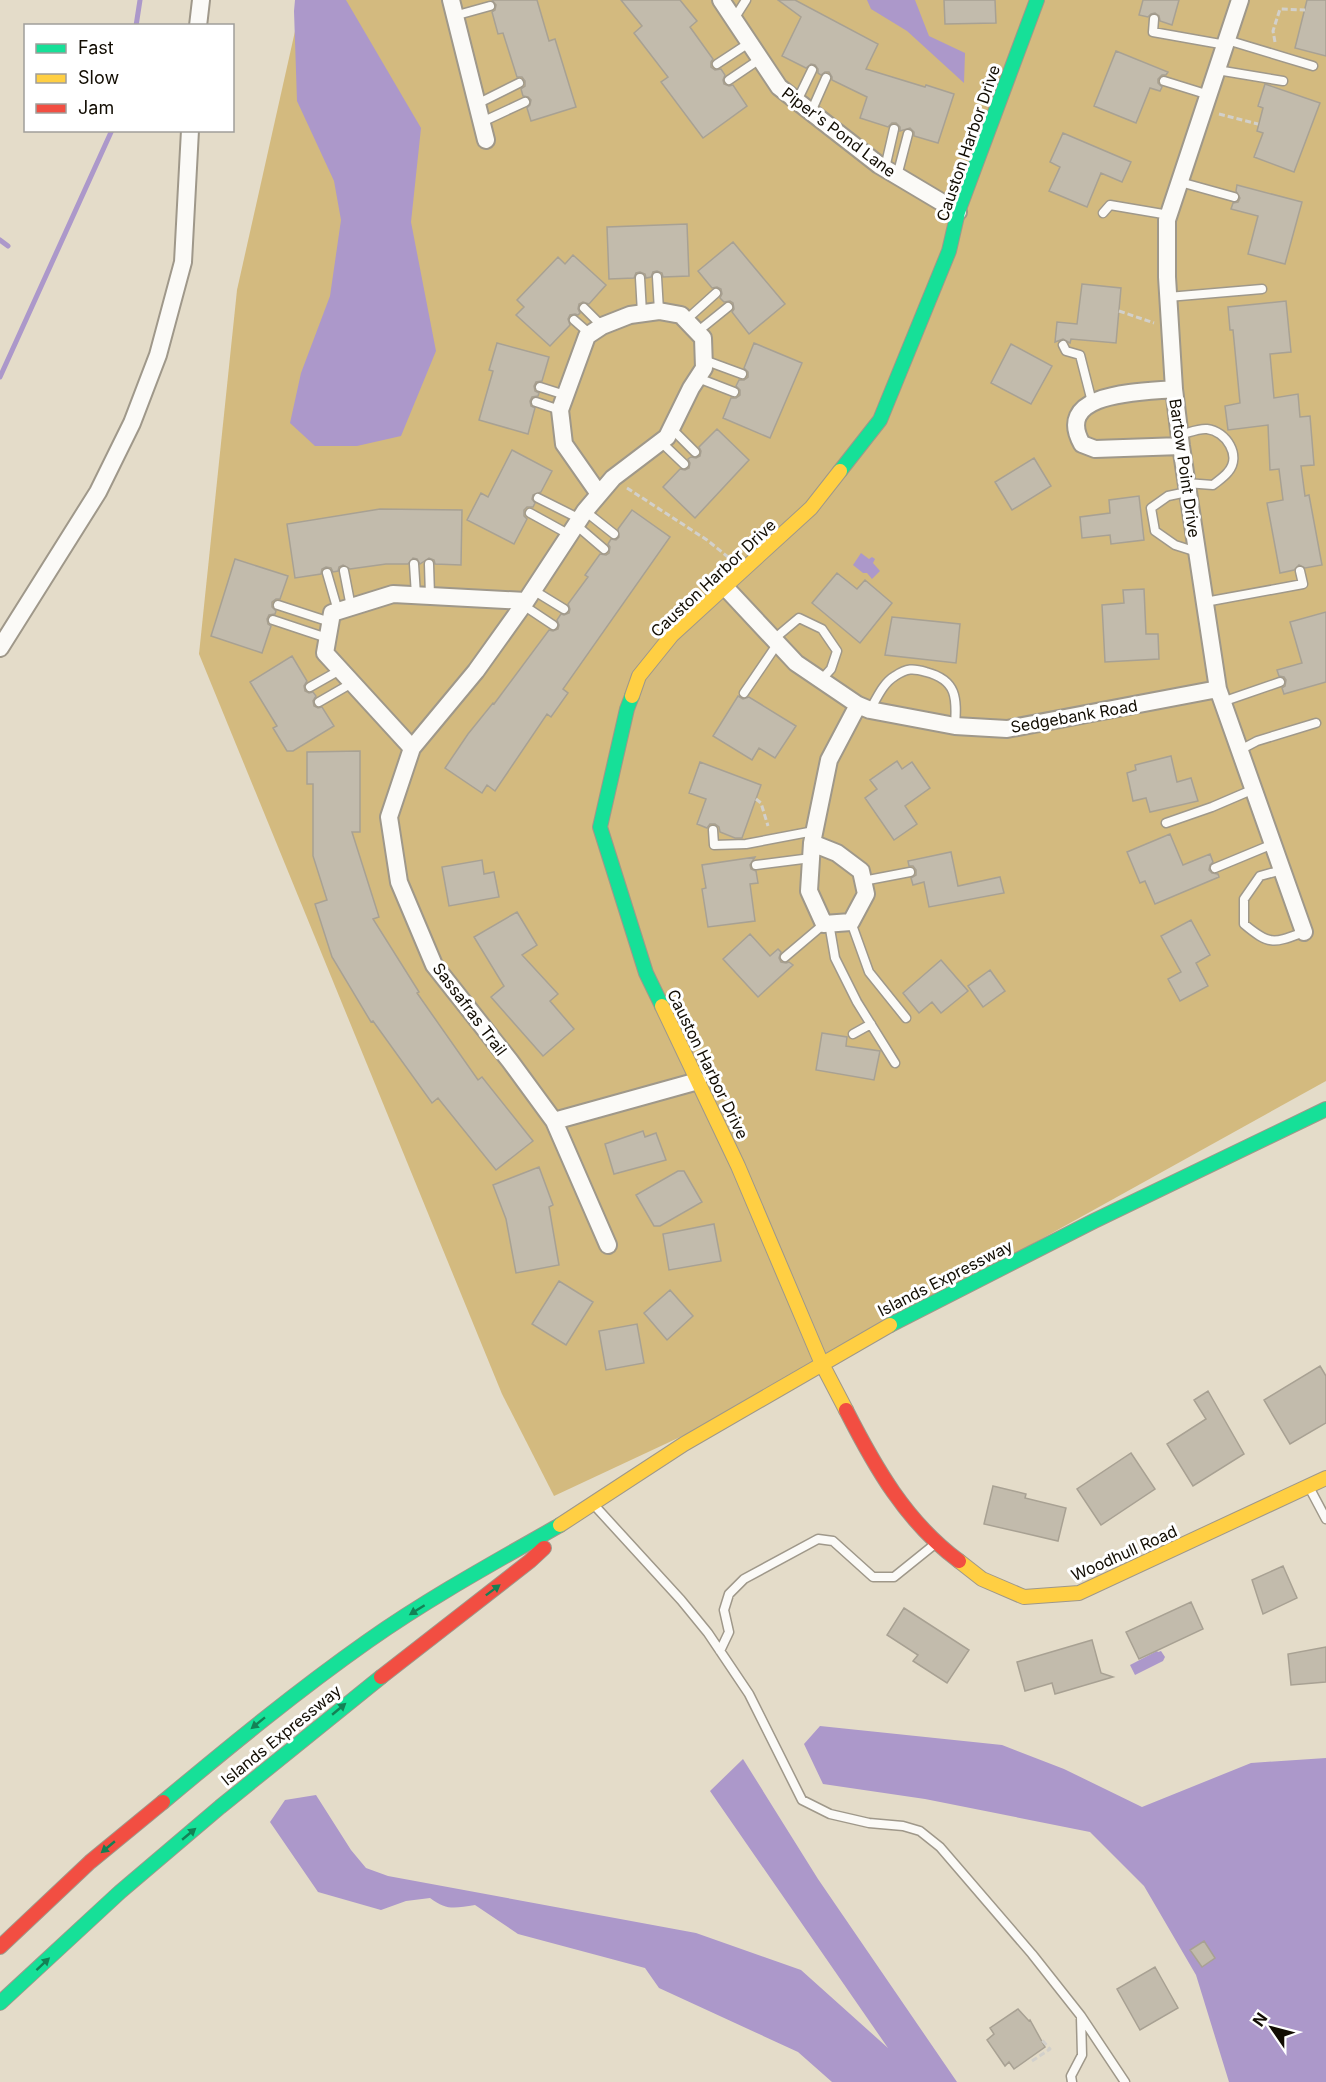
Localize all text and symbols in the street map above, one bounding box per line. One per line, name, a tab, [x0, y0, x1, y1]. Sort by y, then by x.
legend	[24, 24, 234, 132]
text: Fast	[78, 37, 114, 58]
street label: Causton Harbor Drive	[932, 62, 1004, 224]
text: Slow	[78, 67, 119, 88]
street label: Piper's Pond Lane	[778, 83, 900, 181]
text: Jam	[78, 97, 114, 118]
street label: Bartow Point Drive	[1165, 397, 1205, 539]
street label: Causton Harbor Drive	[646, 515, 780, 641]
street label: Sedgebank Road	[1009, 695, 1139, 737]
street label: Sassafras Trail	[429, 959, 511, 1059]
street label: Causton Harbor Drive	[663, 986, 753, 1142]
street label: Islands Expressway	[874, 1235, 1016, 1321]
street label: Woodhull Road	[1068, 1521, 1180, 1585]
one-way arrow	[484, 1584, 500, 1596]
one-way arrow	[409, 1604, 425, 1615]
street label: Islands Expressway	[217, 1680, 345, 1790]
one-way arrow	[331, 1703, 347, 1716]
one-way arrow	[250, 1716, 266, 1729]
one-way arrow	[181, 1828, 196, 1841]
one-way arrow	[101, 1840, 116, 1853]
one-way arrow	[36, 1957, 50, 1971]
north arrow	[1242, 1998, 1302, 2058]
text: N	[1248, 2009, 1271, 2030]

